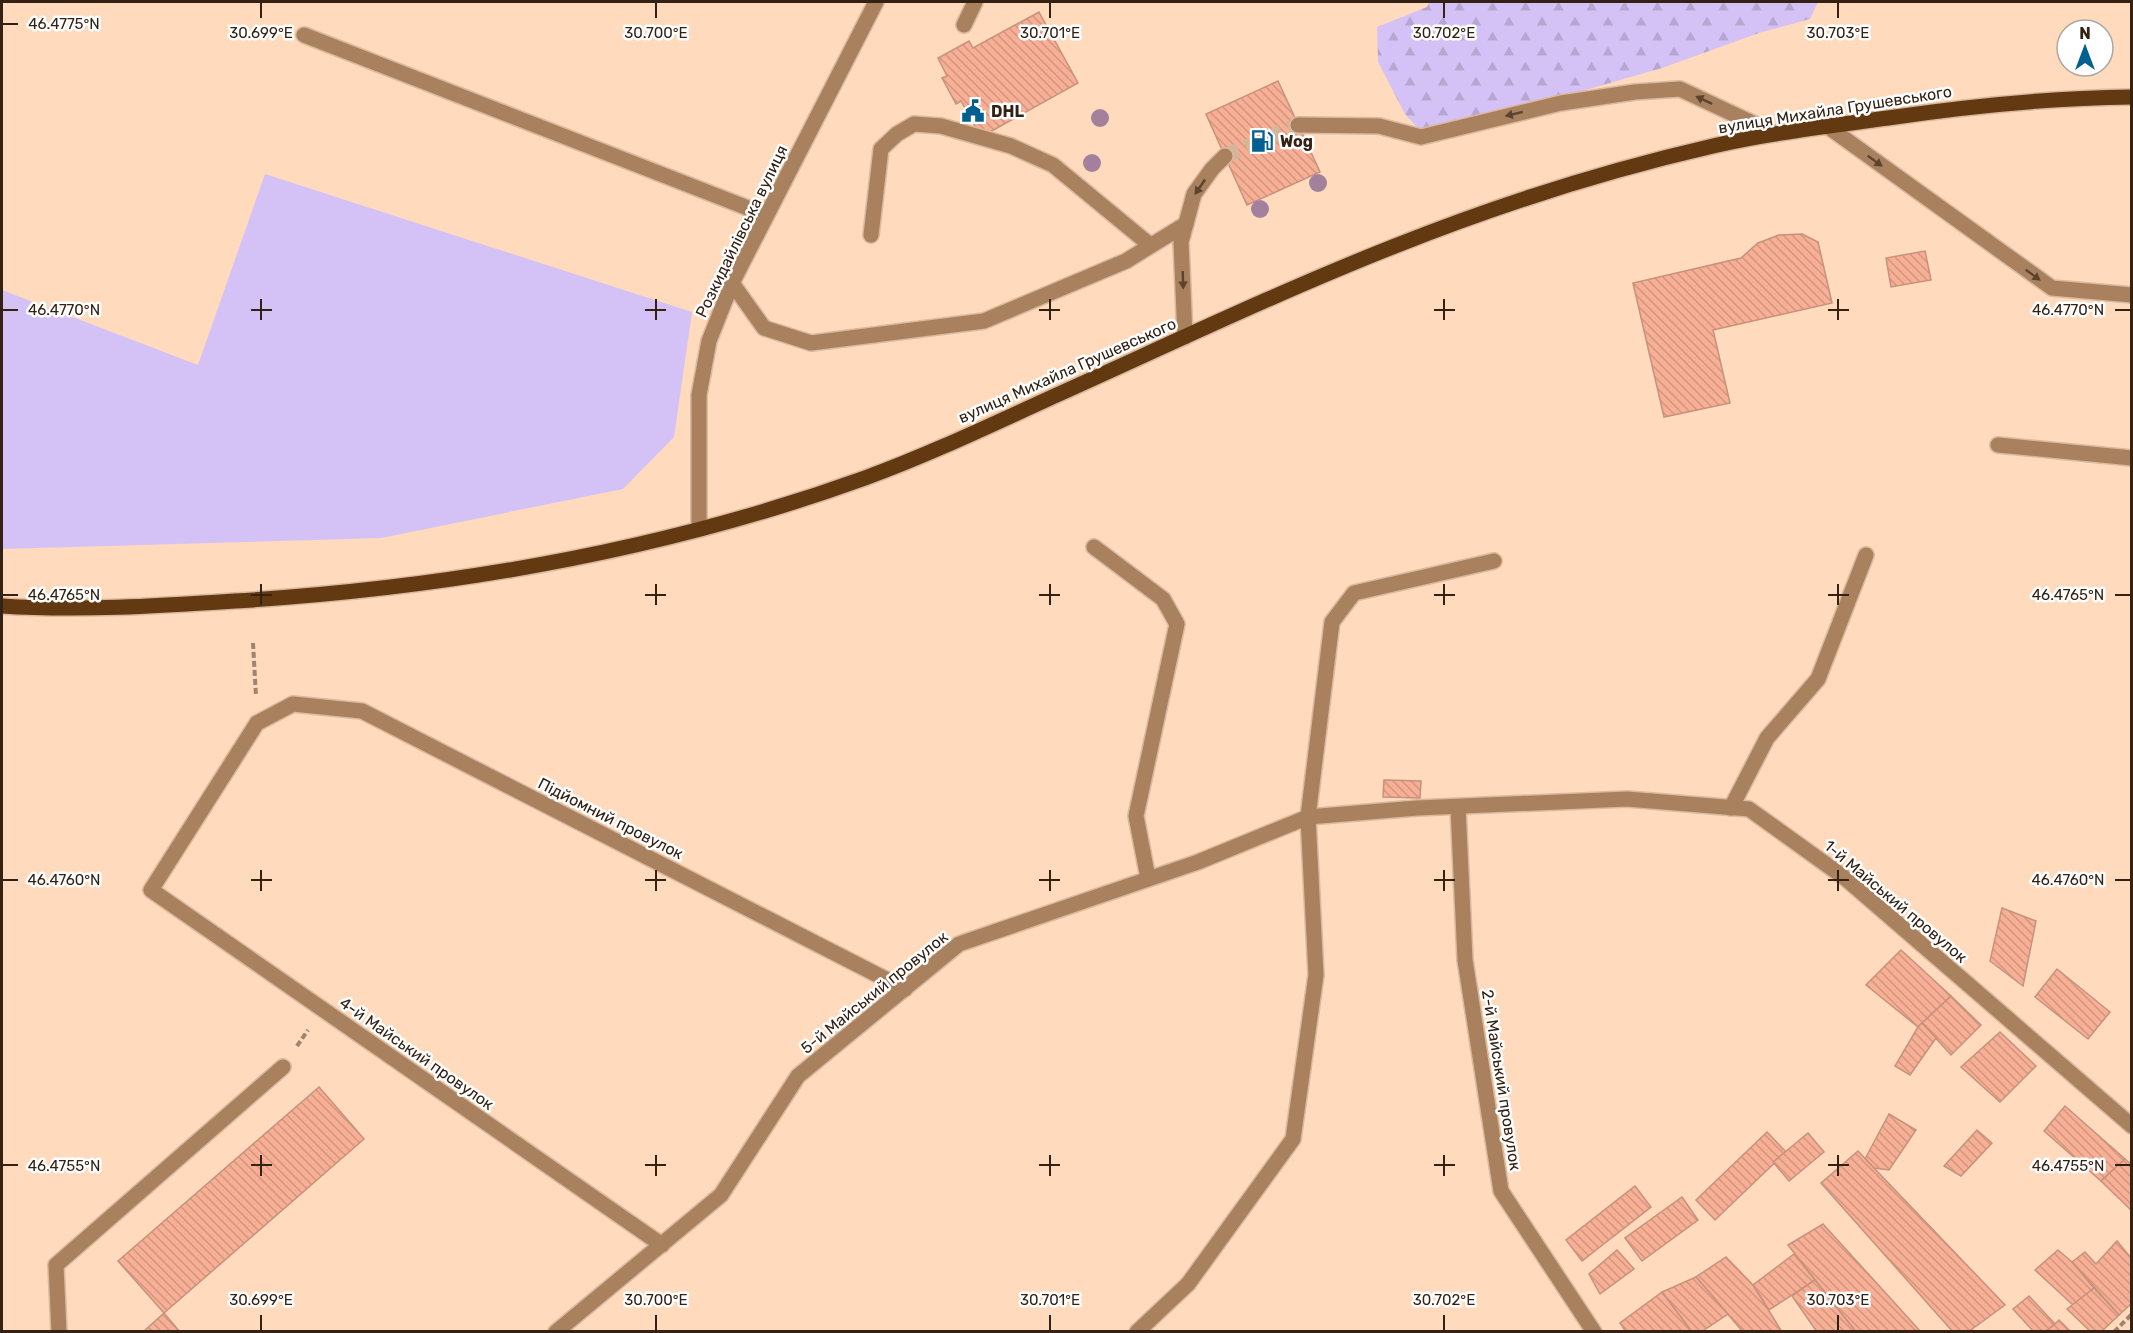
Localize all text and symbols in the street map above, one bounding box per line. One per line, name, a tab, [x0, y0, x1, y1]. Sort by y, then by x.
text: 46.4775°N	[28, 15, 100, 33]
north arrow	[2055, 18, 2115, 78]
text: 30.699°E	[229, 24, 293, 42]
text: 30.700°E	[624, 24, 688, 42]
text: 30.701°E	[1020, 24, 1080, 42]
text: 30.702°E	[1413, 24, 1475, 42]
text: 30.703°E	[1807, 24, 1869, 42]
text: N	[2079, 24, 2091, 43]
street label: вулиця Михайла Грушевського	[1717, 82, 1953, 137]
one-way arrow	[1696, 96, 1713, 105]
public building icon: DHL	[960, 98, 986, 124]
place label: DHL	[991, 102, 1024, 121]
one-way arrow	[1505, 110, 1523, 120]
fuel station icon: Wog	[1249, 128, 1275, 154]
place label: Wog	[1280, 132, 1313, 151]
street label: Розкидайлівська вулиця	[691, 142, 791, 320]
one-way arrow	[1867, 154, 1882, 166]
one-way arrow	[1194, 178, 1205, 195]
one-way arrow	[2024, 269, 2040, 281]
one-way arrow	[1178, 271, 1187, 290]
text: 46.4770°N	[28, 301, 100, 319]
text: 46.4770°N	[2032, 301, 2104, 319]
street label: вулиця Михайла Грушевського	[955, 314, 1179, 427]
text: 46.4765°N	[28, 586, 100, 604]
text: 46.4765°N	[2032, 586, 2104, 604]
street label: Підйомний провулок	[535, 774, 687, 864]
street label: 1-й Майський провулок	[1820, 836, 1971, 967]
text: 46.4760°N	[27, 871, 101, 889]
text: 46.4760°N	[2031, 871, 2105, 889]
street label: 5-й Майський провулок	[797, 927, 952, 1058]
street label: 2-й Майський провулок	[1478, 988, 1525, 1172]
street label: 4-й Майський провулок	[336, 993, 498, 1114]
text: 46.4755°N	[28, 1157, 100, 1175]
text: 46.4755°N	[2032, 1157, 2104, 1175]
text: 30.699°E	[229, 1291, 293, 1309]
text: 30.700°E	[624, 1291, 688, 1309]
text: 30.701°E	[1020, 1291, 1080, 1309]
text: 30.702°E	[1413, 1291, 1475, 1309]
text: 30.703°E	[1807, 1291, 1869, 1309]

